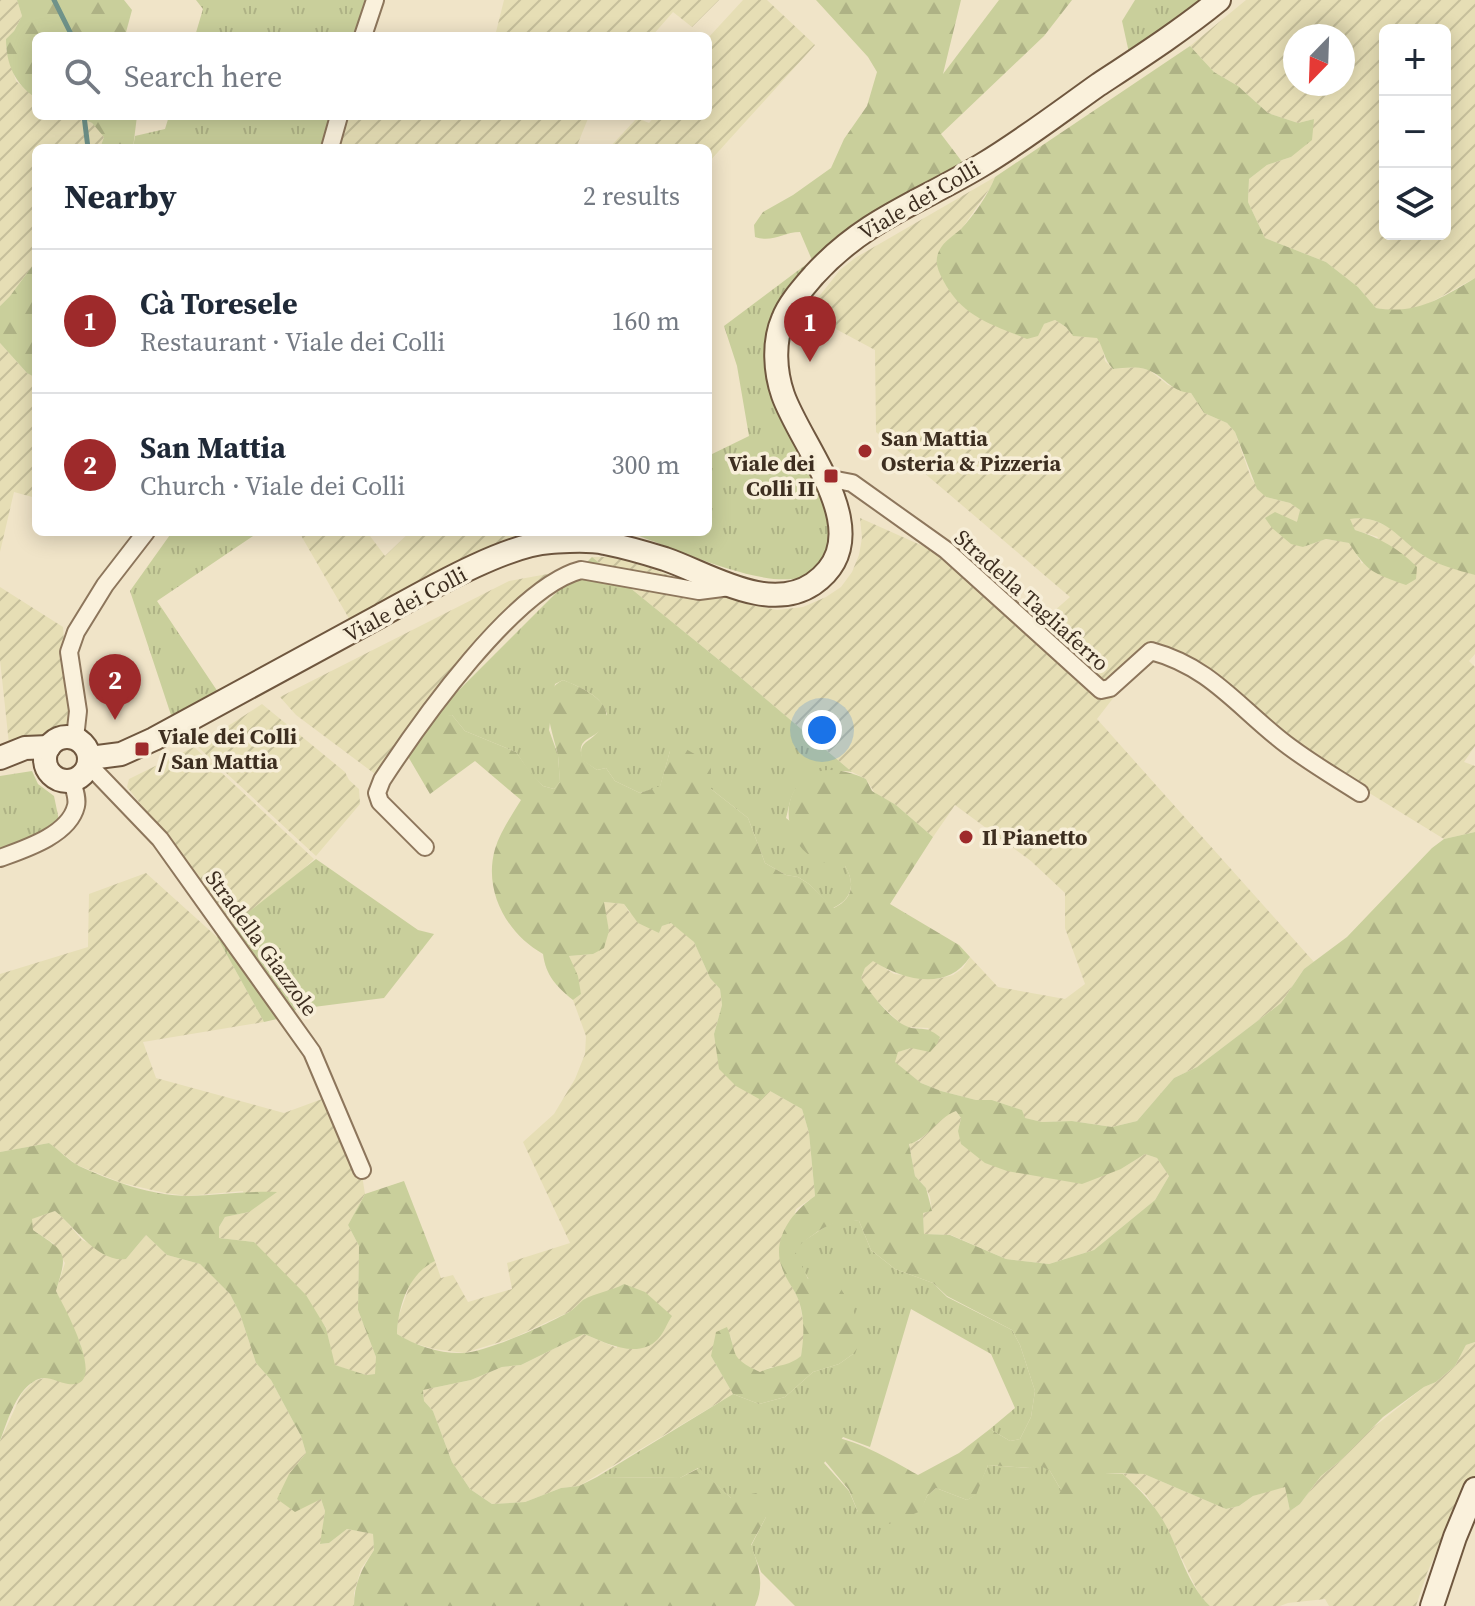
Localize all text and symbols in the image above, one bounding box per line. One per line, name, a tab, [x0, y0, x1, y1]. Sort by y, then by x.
north arrow	[1283, 24, 1355, 96]
map controls	[1379, 24, 1451, 240]
button: +	[1379, 24, 1451, 96]
search box	[32, 32, 712, 120]
icon: search	[60, 54, 104, 98]
text: Search here	[124, 56, 282, 97]
button: −	[1379, 96, 1451, 168]
street label: Viale dei Colli	[853, 153, 985, 247]
button: layers	[1379, 168, 1451, 240]
text: Nearby	[64, 173, 177, 219]
text: 2 results	[583, 178, 680, 214]
text: Cà Toresele	[140, 283, 298, 324]
pin: 1	[784, 296, 836, 362]
text: 1	[83, 303, 97, 339]
text: 160 m	[612, 303, 680, 339]
text: Restaurant · Viale dei Colli	[140, 324, 445, 360]
place label: San Mattia Osteria & Pizzeria	[881, 423, 1061, 478]
text: San Mattia	[140, 427, 286, 468]
marker: San Mattia Osteria & Pizzeria	[856, 442, 874, 460]
text: 2	[83, 447, 97, 483]
text: 300 m	[612, 447, 680, 483]
place label: Viale dei Colli II	[728, 448, 815, 503]
marker: Viale dei Colli II	[822, 467, 840, 485]
text: Church · Viale dei Colli	[140, 468, 405, 504]
street label: Stradella Tagliaferro	[948, 522, 1116, 678]
street label: Viale dei Colli	[338, 559, 472, 649]
pin: 2	[89, 654, 141, 720]
your location	[802, 710, 842, 750]
place label: Viale dei Colli / San Mattia	[158, 721, 297, 776]
marker: Viale dei Colli / San Mattia	[133, 740, 151, 758]
place label: Il Pianetto	[982, 822, 1088, 852]
marker: Il Pianetto	[957, 828, 975, 846]
street label: Stradella Giazzole	[199, 864, 325, 1022]

